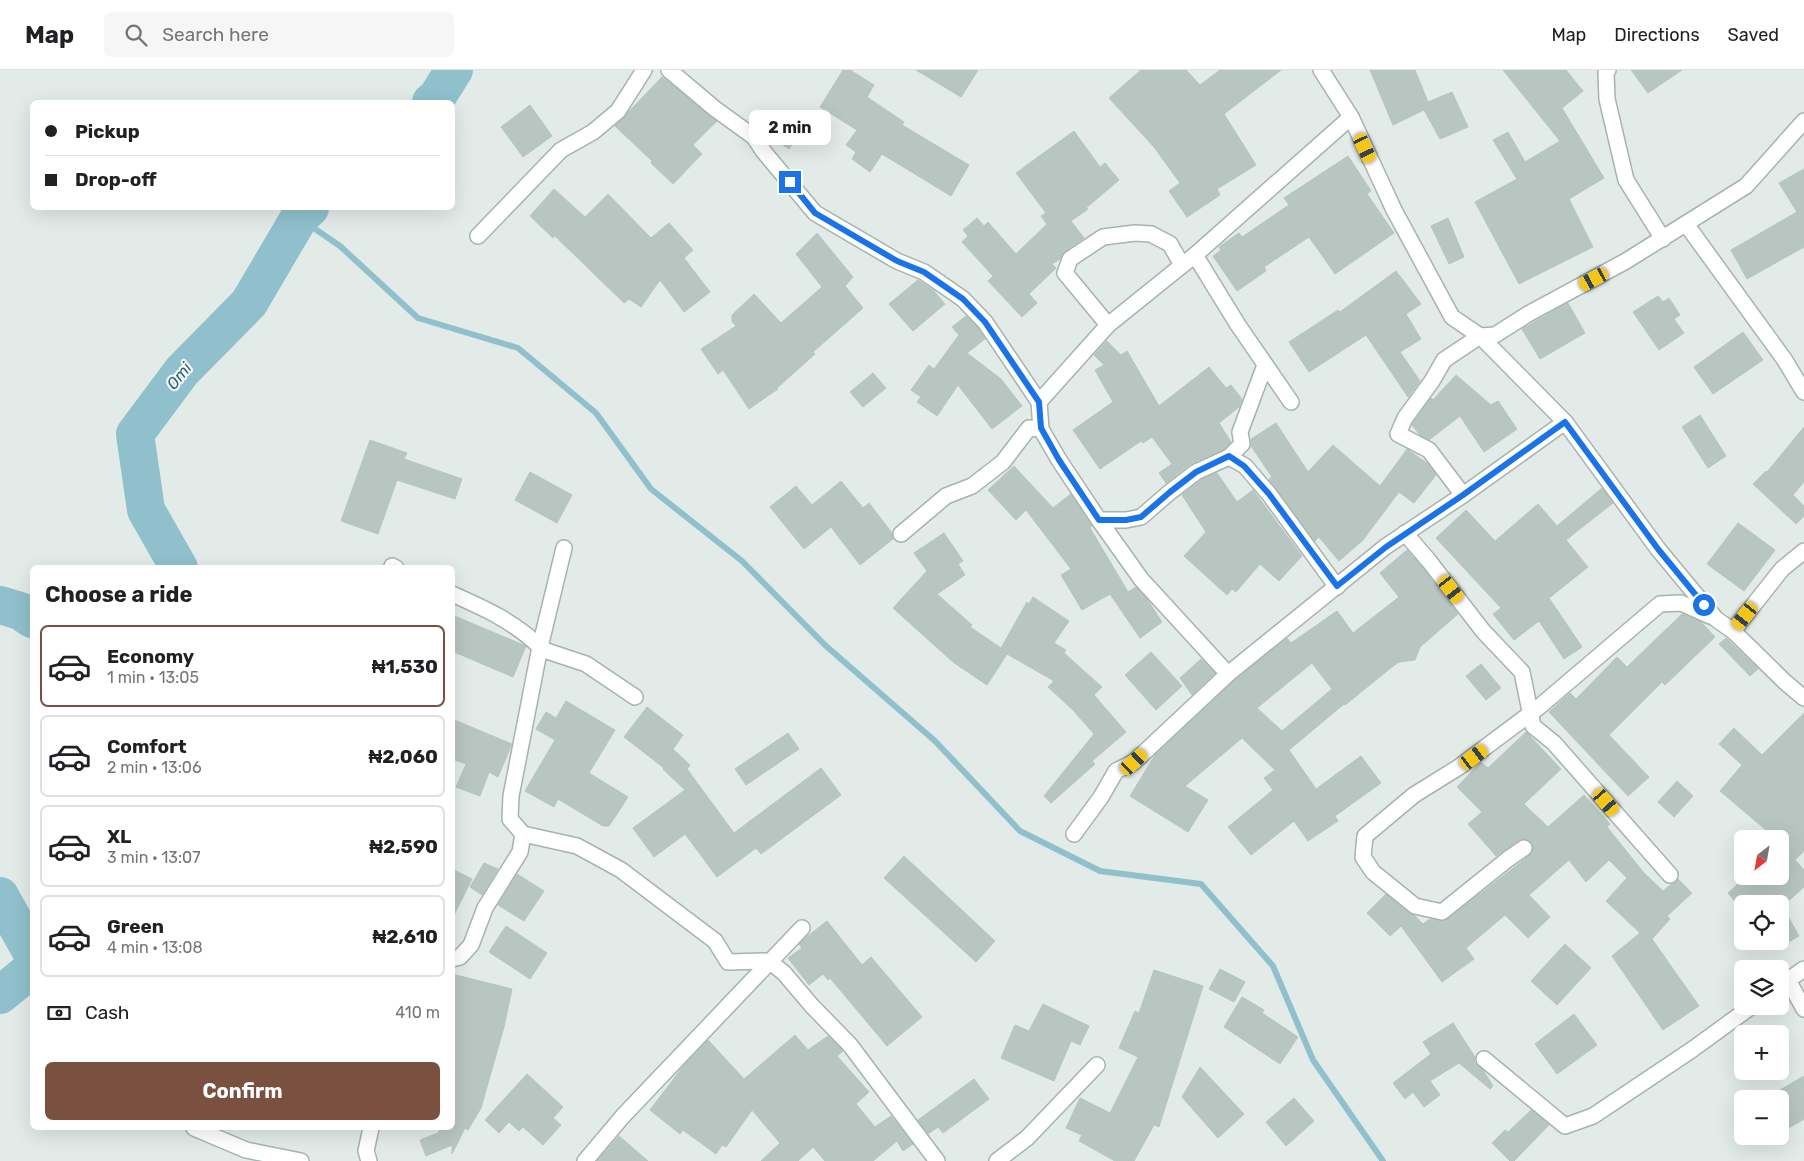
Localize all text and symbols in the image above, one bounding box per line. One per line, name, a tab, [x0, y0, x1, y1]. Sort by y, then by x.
search box	[104, 12, 454, 57]
text: Map	[25, 21, 74, 49]
icon: search	[122, 21, 150, 49]
text: Search here	[162, 23, 269, 46]
text: Map	[1551, 24, 1586, 46]
text: Directions	[1614, 24, 1700, 46]
text: Saved	[1728, 24, 1779, 46]
callout: 2 min	[749, 109, 831, 144]
text: 2 min	[768, 118, 812, 137]
text: Pickup	[75, 120, 140, 143]
car	[1351, 131, 1378, 165]
text: Drop-off	[75, 168, 157, 191]
route end	[779, 171, 801, 193]
car	[1577, 265, 1610, 293]
water label: Omi	[163, 358, 196, 393]
car	[1435, 573, 1466, 605]
text: Choose a ride	[45, 581, 192, 608]
route start	[1693, 594, 1715, 616]
car	[1729, 600, 1760, 632]
icon: car	[47, 644, 92, 689]
text: Economy	[107, 645, 194, 668]
text: ₦1,530	[372, 655, 438, 678]
text: 1 min · 13:05	[107, 668, 199, 687]
icon: car	[47, 734, 92, 779]
text: Comfort	[107, 735, 187, 758]
car	[1457, 742, 1490, 772]
text: ₦2,060	[369, 745, 438, 768]
car	[1117, 746, 1150, 778]
text: 2 min · 13:06	[107, 758, 202, 777]
car	[1590, 786, 1621, 818]
icon: car	[47, 824, 92, 869]
text: XL	[107, 825, 131, 848]
north arrow	[1734, 830, 1789, 885]
map controls	[1734, 830, 1789, 1145]
text: ₦2,590	[369, 835, 438, 858]
text: 3 min · 13:07	[107, 848, 200, 867]
button: locate	[1734, 895, 1789, 950]
icon: car	[47, 914, 92, 959]
text: Green	[107, 915, 164, 938]
text: ₦2,610	[372, 925, 438, 948]
text: 4 min · 13:08	[107, 938, 203, 957]
button: layers	[1734, 960, 1789, 1015]
icon: cash	[45, 999, 73, 1027]
text: Cash	[85, 1001, 129, 1024]
text: 410 m	[395, 1003, 440, 1022]
button: +	[1734, 1025, 1789, 1080]
button: Confirm	[45, 1062, 440, 1120]
button: −	[1734, 1090, 1789, 1145]

